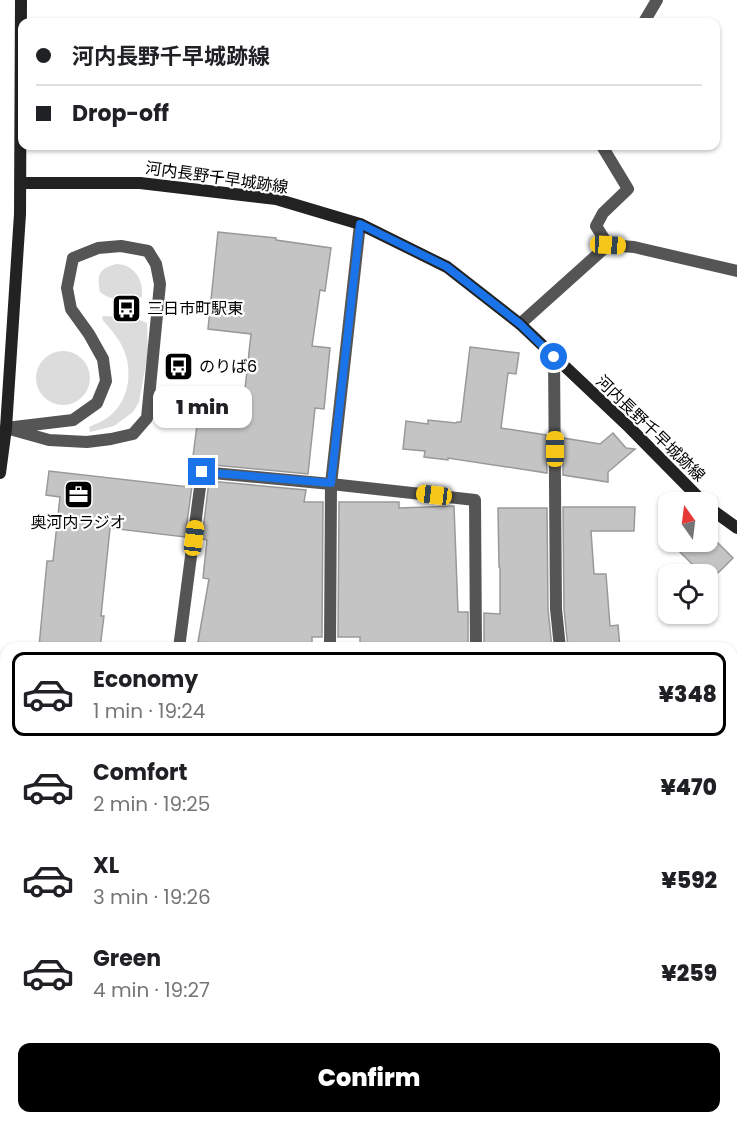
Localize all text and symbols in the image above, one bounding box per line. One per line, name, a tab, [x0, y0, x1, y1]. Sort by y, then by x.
text: 河内長野千早城跡線	[72, 41, 270, 72]
text: Drop-off	[72, 98, 169, 129]
street label: 河内長野千早城跡線	[144, 156, 290, 199]
car	[590, 235, 626, 255]
bus stop icon: 三日市町駅東	[110, 292, 142, 324]
place label: 三日市町駅東	[147, 297, 243, 320]
route start	[540, 343, 567, 370]
bus stop icon: のりば6	[162, 350, 194, 382]
place label: のりば6	[199, 355, 257, 378]
street label: 河内長野千早城跡線	[591, 370, 710, 487]
callout: 1 min	[152, 385, 252, 427]
text: 1 min	[176, 393, 229, 421]
car	[546, 431, 564, 467]
route end	[188, 458, 215, 485]
office icon: 奥河内ラジオ	[62, 478, 94, 510]
car	[415, 484, 453, 506]
north arrow	[658, 492, 718, 552]
map controls	[658, 492, 718, 624]
place label: 奥河内ラジオ	[30, 511, 126, 534]
car	[183, 519, 205, 557]
button: locate	[658, 564, 718, 624]
text: Economy	[93, 664, 198, 695]
icon: car	[21, 667, 75, 721]
text: ¥348	[659, 679, 717, 710]
text: 1 min · 19:24	[93, 697, 205, 725]
text: Comfort	[93, 757, 187, 788]
icon: car	[21, 760, 75, 814]
text: ¥470	[660, 772, 717, 803]
text: 2 min · 19:25	[93, 790, 210, 818]
text: XL	[93, 850, 119, 881]
icon: car	[21, 853, 75, 907]
text: ¥592	[661, 865, 717, 896]
text: 3 min · 19:26	[93, 883, 211, 911]
text: Green	[93, 943, 161, 974]
icon: car	[21, 946, 75, 1000]
text: ¥259	[661, 958, 717, 989]
text: 4 min · 19:27	[93, 976, 210, 1004]
button: Confirm	[18, 1043, 720, 1112]

